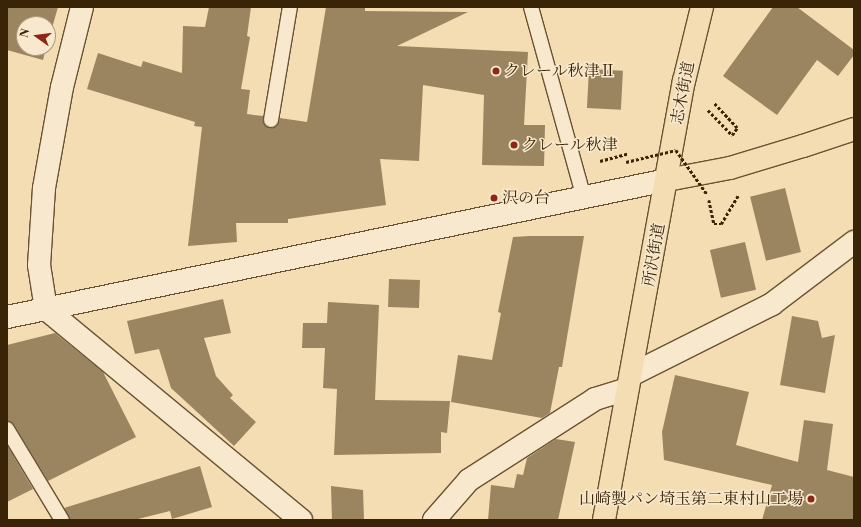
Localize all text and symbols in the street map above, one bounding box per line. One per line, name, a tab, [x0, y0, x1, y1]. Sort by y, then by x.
north arrow	[16, 16, 56, 56]
text: N	[17, 27, 33, 39]
street label: 志木街道	[667, 60, 699, 126]
place label: クレール秋津Ⅱ	[504, 61, 616, 81]
marker: クレール秋津Ⅱ	[491, 66, 501, 76]
place label: クレール秋津	[522, 135, 618, 155]
marker: クレール秋津	[509, 140, 519, 150]
place label: 沢の台	[502, 188, 550, 208]
marker: 沢の台	[489, 193, 499, 203]
street label: 所沢街道	[639, 222, 669, 288]
place label: 山崎製パン埼玉第二東村山工場	[579, 489, 803, 509]
marker: 山崎製パン埼玉第二東村山工場	[806, 494, 816, 504]

